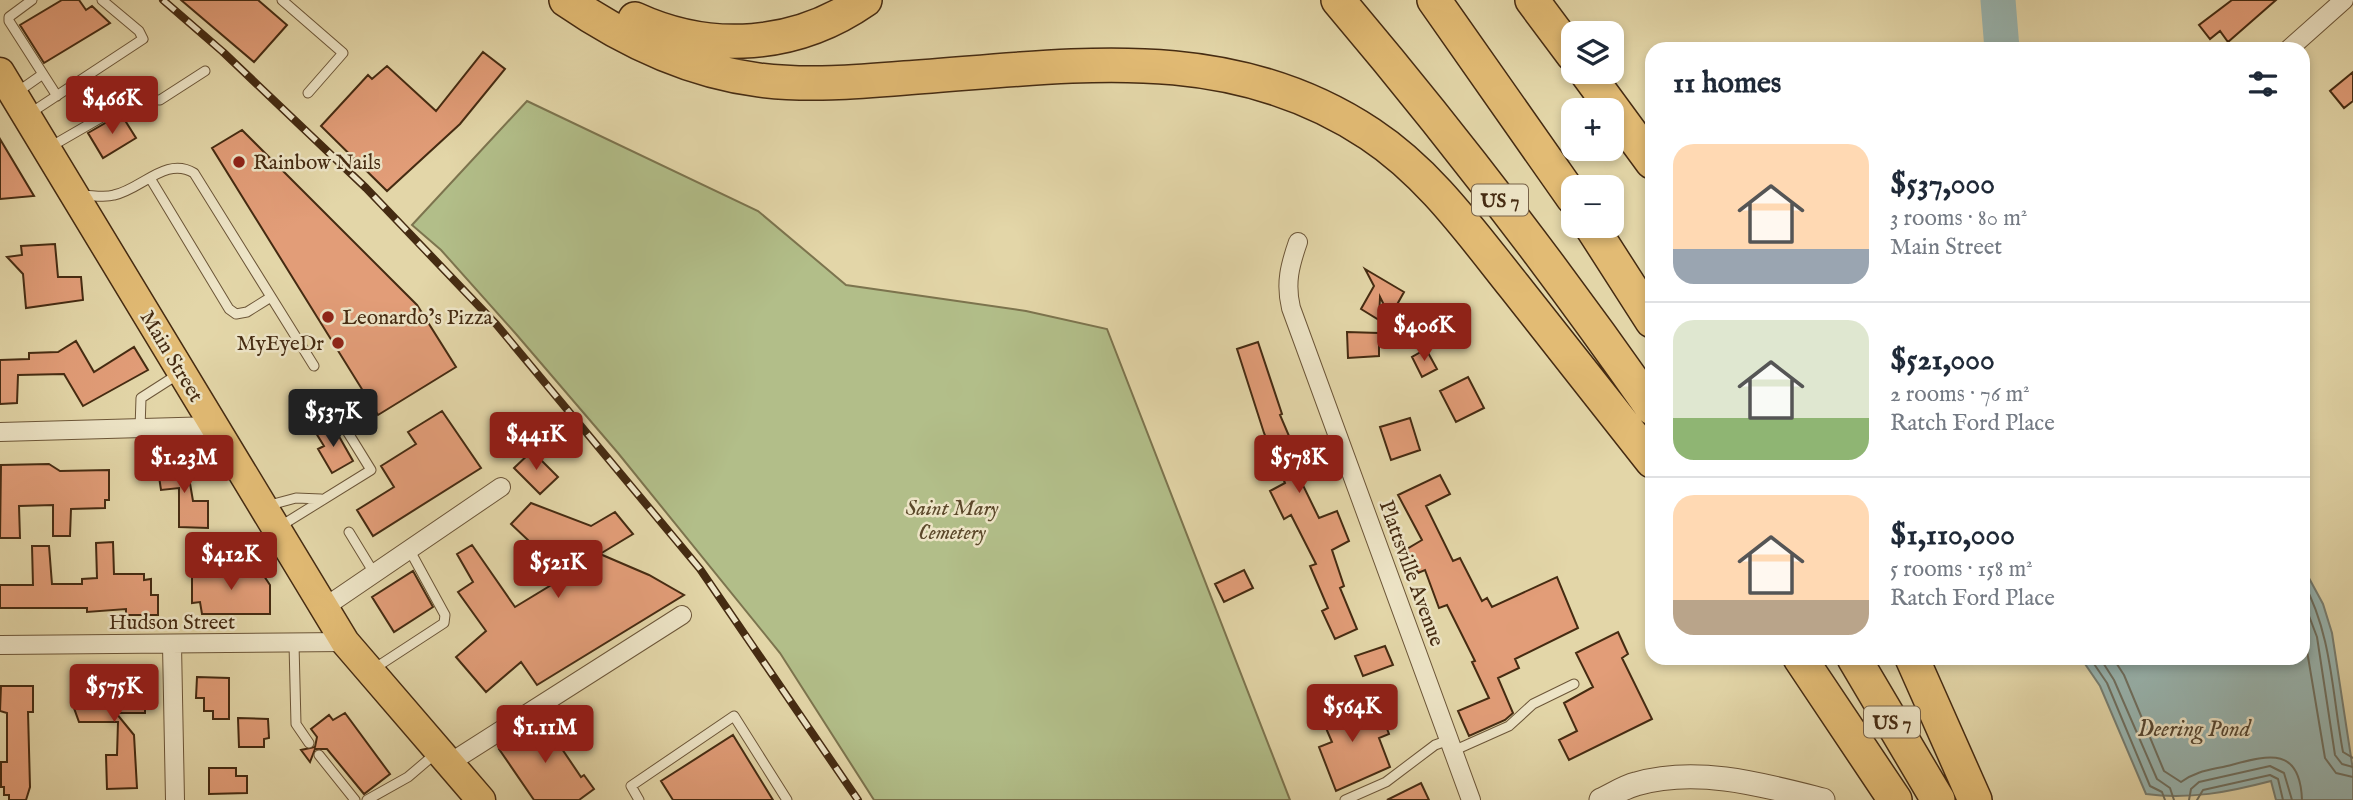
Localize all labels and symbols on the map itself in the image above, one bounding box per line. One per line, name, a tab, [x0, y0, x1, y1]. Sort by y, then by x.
pin: $466K	[63, 76, 161, 136]
place label: Rainbow Nails	[253, 150, 381, 177]
marker: Rainbow Nails	[231, 154, 247, 170]
road number: US 7	[1472, 184, 1528, 216]
pin: $406K	[1375, 304, 1473, 363]
place label: Leonardo’s Pizza	[342, 305, 494, 332]
street label: Main Street	[133, 306, 209, 408]
marker: Leonardo’s Pizza	[320, 309, 336, 325]
place label: MyEyeDr	[237, 331, 324, 358]
marker: MyEyeDr	[330, 335, 346, 351]
pin: $537K	[284, 390, 382, 449]
pin: $441K	[487, 412, 585, 472]
pin: $1.23M	[127, 435, 241, 495]
pin: $578K	[1250, 435, 1348, 495]
park label: Saint Mary Cemetery	[906, 496, 999, 547]
street label: Plattsville Avenue	[1372, 497, 1450, 651]
pin: $412K	[182, 532, 280, 592]
pin: $521K	[509, 540, 607, 600]
street label: Hudson Street	[109, 610, 235, 637]
pin: $575K	[65, 664, 163, 724]
pin: $564K	[1303, 684, 1401, 744]
pin: $1.11M	[488, 706, 602, 765]
road number: US 7	[1864, 706, 1920, 737]
water label: Deering Pond	[2137, 715, 2253, 745]

